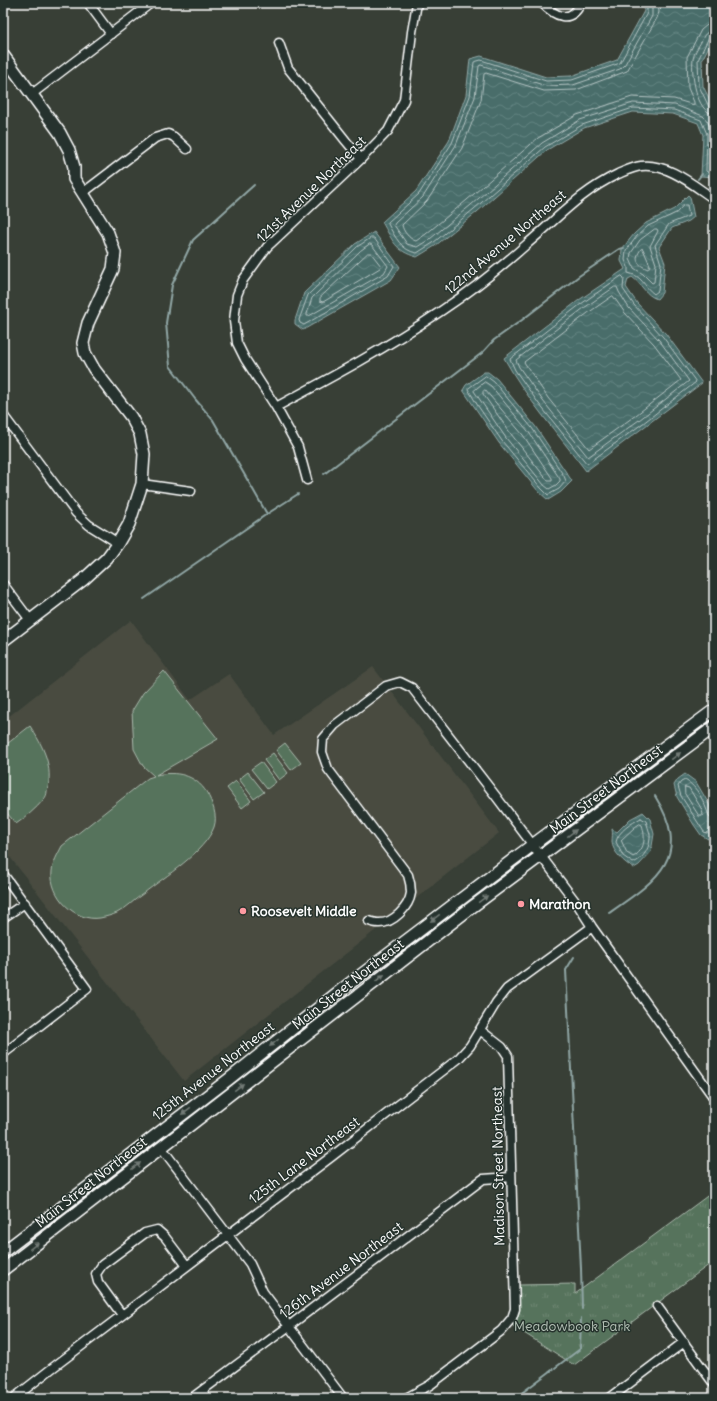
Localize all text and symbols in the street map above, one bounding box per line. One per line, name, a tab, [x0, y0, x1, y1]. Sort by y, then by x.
street label: 121st Avenue Northeast	[252, 132, 370, 246]
street label: 122nd Avenue Northeast	[440, 186, 570, 298]
street label: Main Street Northeast	[546, 740, 666, 837]
one-way arrow	[671, 752, 681, 760]
one-way arrow	[566, 829, 577, 838]
one-way arrow	[478, 895, 488, 903]
place label: Marathon	[529, 895, 591, 913]
marker: Marathon	[516, 899, 526, 909]
place label: Roosevelt Middle	[251, 902, 357, 920]
marker: Roosevelt Middle	[238, 906, 248, 916]
one-way arrow	[430, 914, 440, 922]
street label: Main Street Northeast	[288, 935, 408, 1033]
one-way arrow	[375, 974, 386, 983]
street label: 125th Avenue Northeast	[148, 1017, 278, 1124]
one-way arrow	[269, 1039, 280, 1047]
one-way arrow	[234, 1082, 245, 1091]
street label: Madison Street Northeast	[488, 1086, 508, 1246]
one-way arrow	[181, 1107, 192, 1116]
street label: 125th Lane Northeast	[245, 1112, 363, 1208]
street label: Main Street Northeast	[31, 1133, 151, 1231]
one-way arrow	[131, 1162, 142, 1170]
street label: 126th Avenue Northeast	[276, 1217, 407, 1322]
one-way arrow	[28, 1241, 39, 1250]
park label: Meadowbook Park	[514, 1317, 630, 1335]

